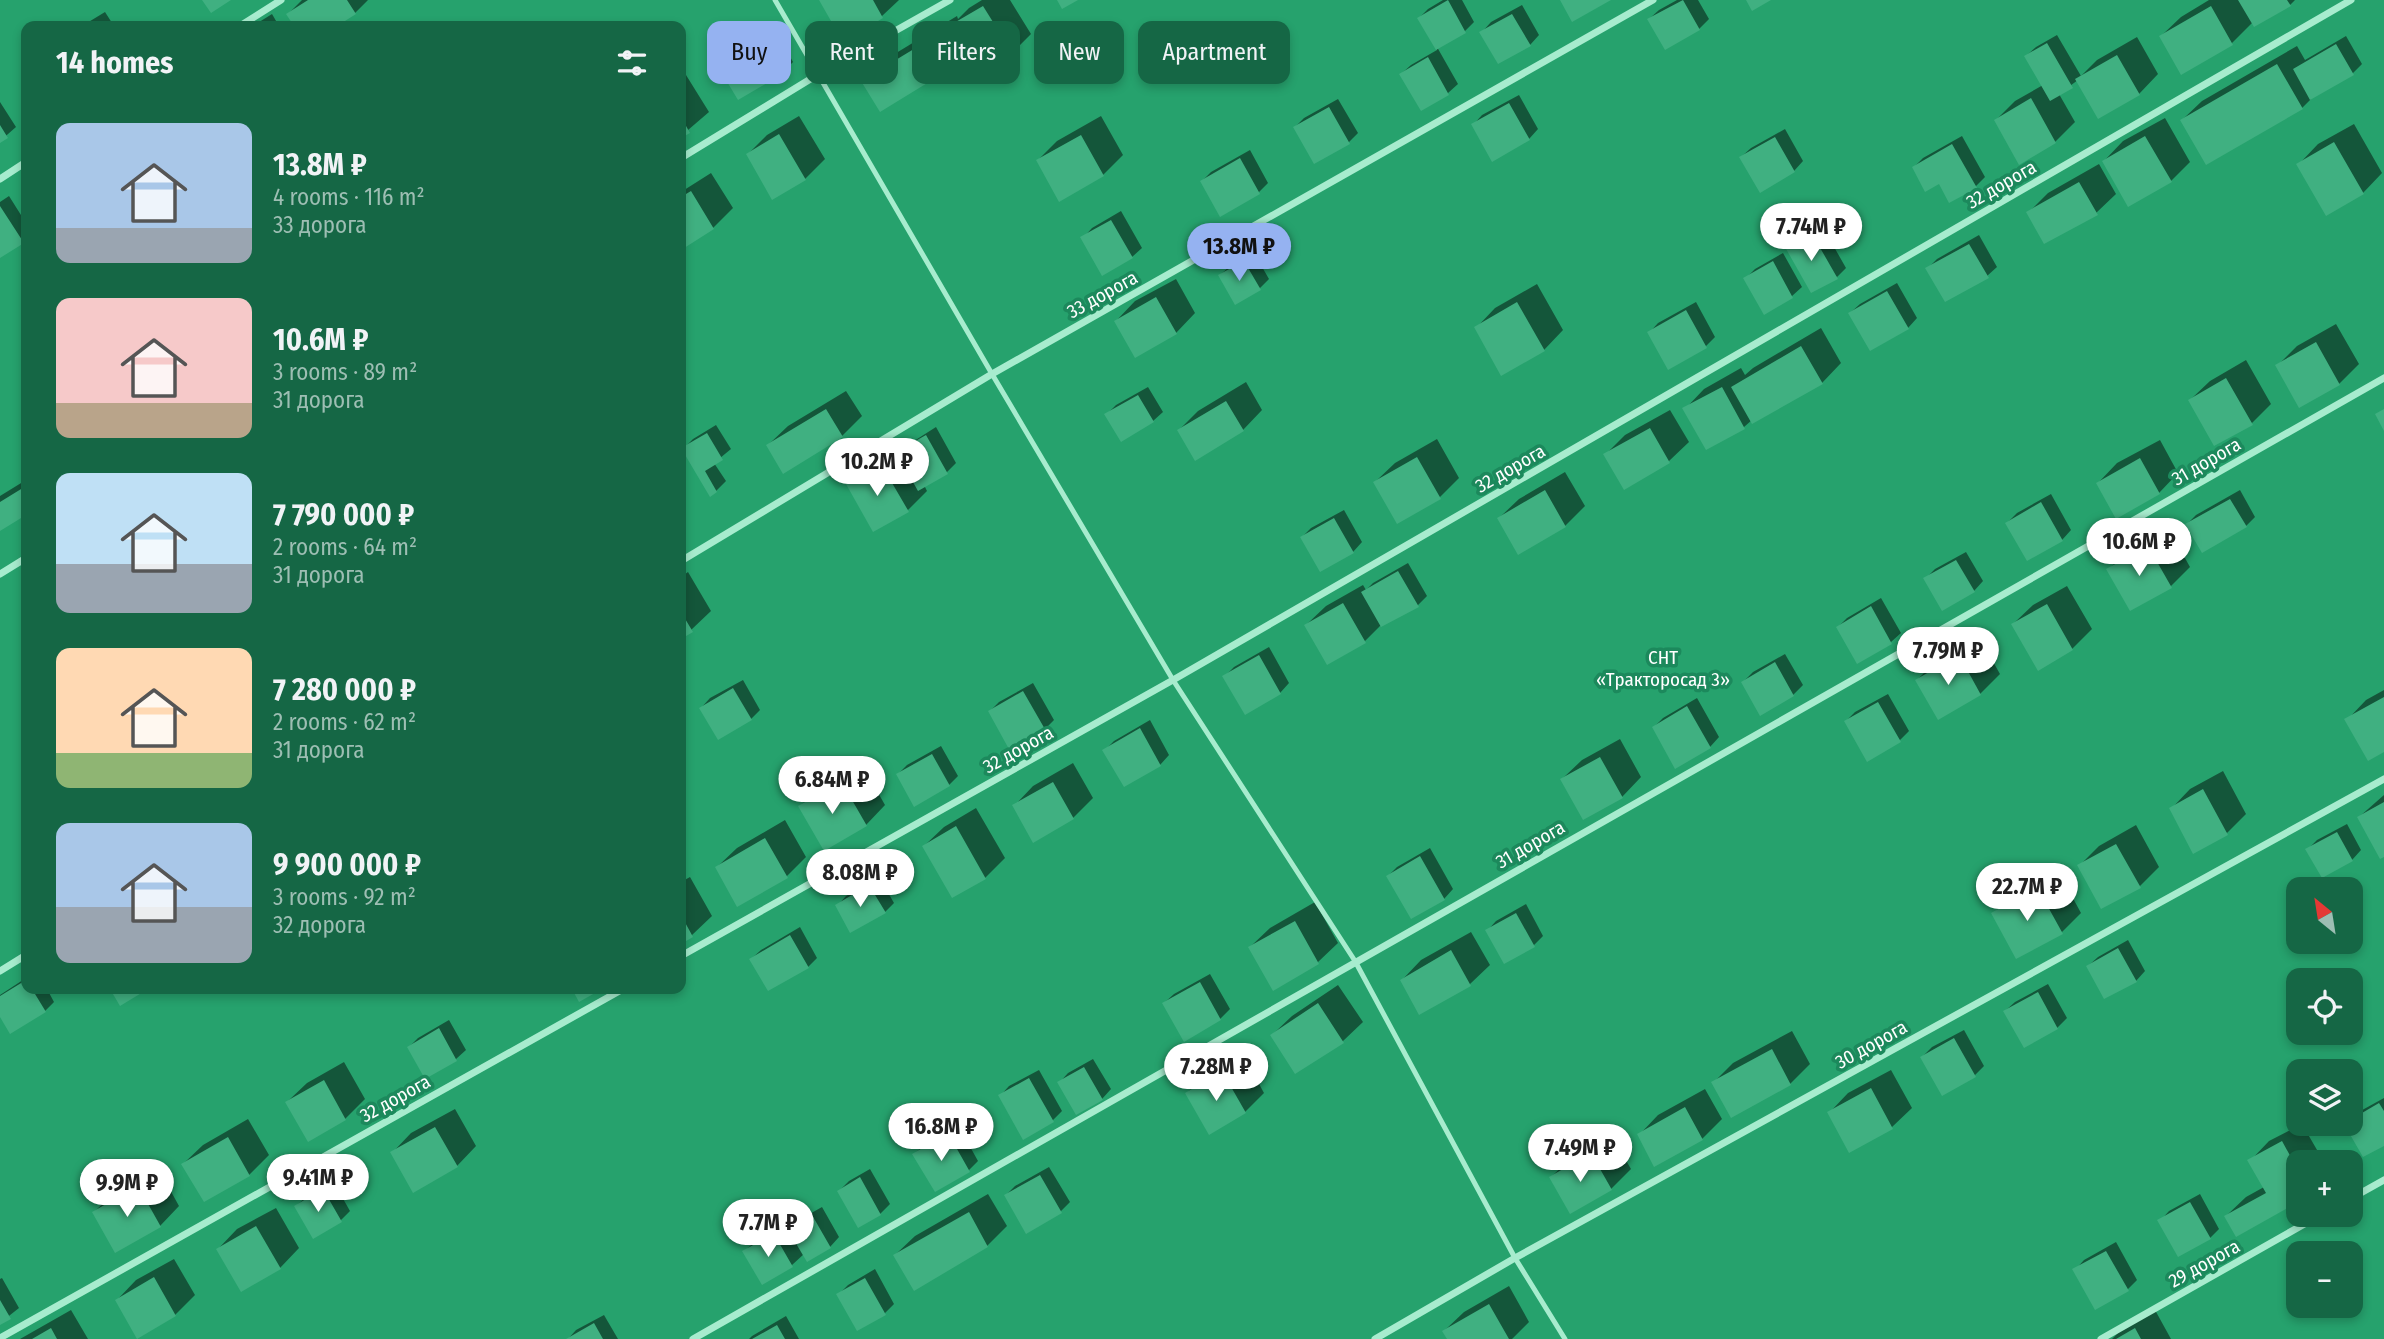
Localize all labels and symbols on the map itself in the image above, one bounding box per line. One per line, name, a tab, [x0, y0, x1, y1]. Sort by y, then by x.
street label: 32 дорога	[1962, 155, 2040, 214]
pin: 7.74M ₽	[1746, 204, 1876, 263]
pin: 13.8M ₽	[1174, 224, 1304, 283]
street label: 33 дорога	[1063, 266, 1142, 323]
street label: 31 дорога	[2168, 433, 2245, 490]
pin: 10.2M ₽	[812, 438, 942, 498]
street label: 32 дорога	[1471, 439, 1549, 498]
pin: 10.6M ₽	[2074, 518, 2204, 578]
pin: 7.79M ₽	[1883, 628, 2013, 687]
park label: СНТ «Тракторосад 3»	[1596, 646, 1730, 691]
street label: 32 дорога	[979, 721, 1057, 778]
pin: 6.84M ₽	[767, 756, 897, 816]
street label: 31 дорога	[1492, 816, 1569, 873]
pin: 8.08M ₽	[795, 850, 925, 909]
pin: 22.7M ₽	[1962, 864, 2092, 923]
north arrow	[2286, 877, 2362, 954]
street label: 30 дорога	[1831, 1015, 1911, 1074]
pin: 7.28M ₽	[1151, 1044, 1281, 1103]
street label: 32 дорога	[356, 1070, 434, 1127]
pin: 16.8M ₽	[876, 1104, 1006, 1163]
pin: 7.49M ₽	[1515, 1124, 1645, 1184]
pin: 9.41M ₽	[253, 1154, 383, 1214]
pin: 9.9M ₽	[70, 1160, 184, 1219]
pin: 7.7M ₽	[711, 1200, 825, 1259]
street label: 29 дорога	[2165, 1235, 2244, 1292]

